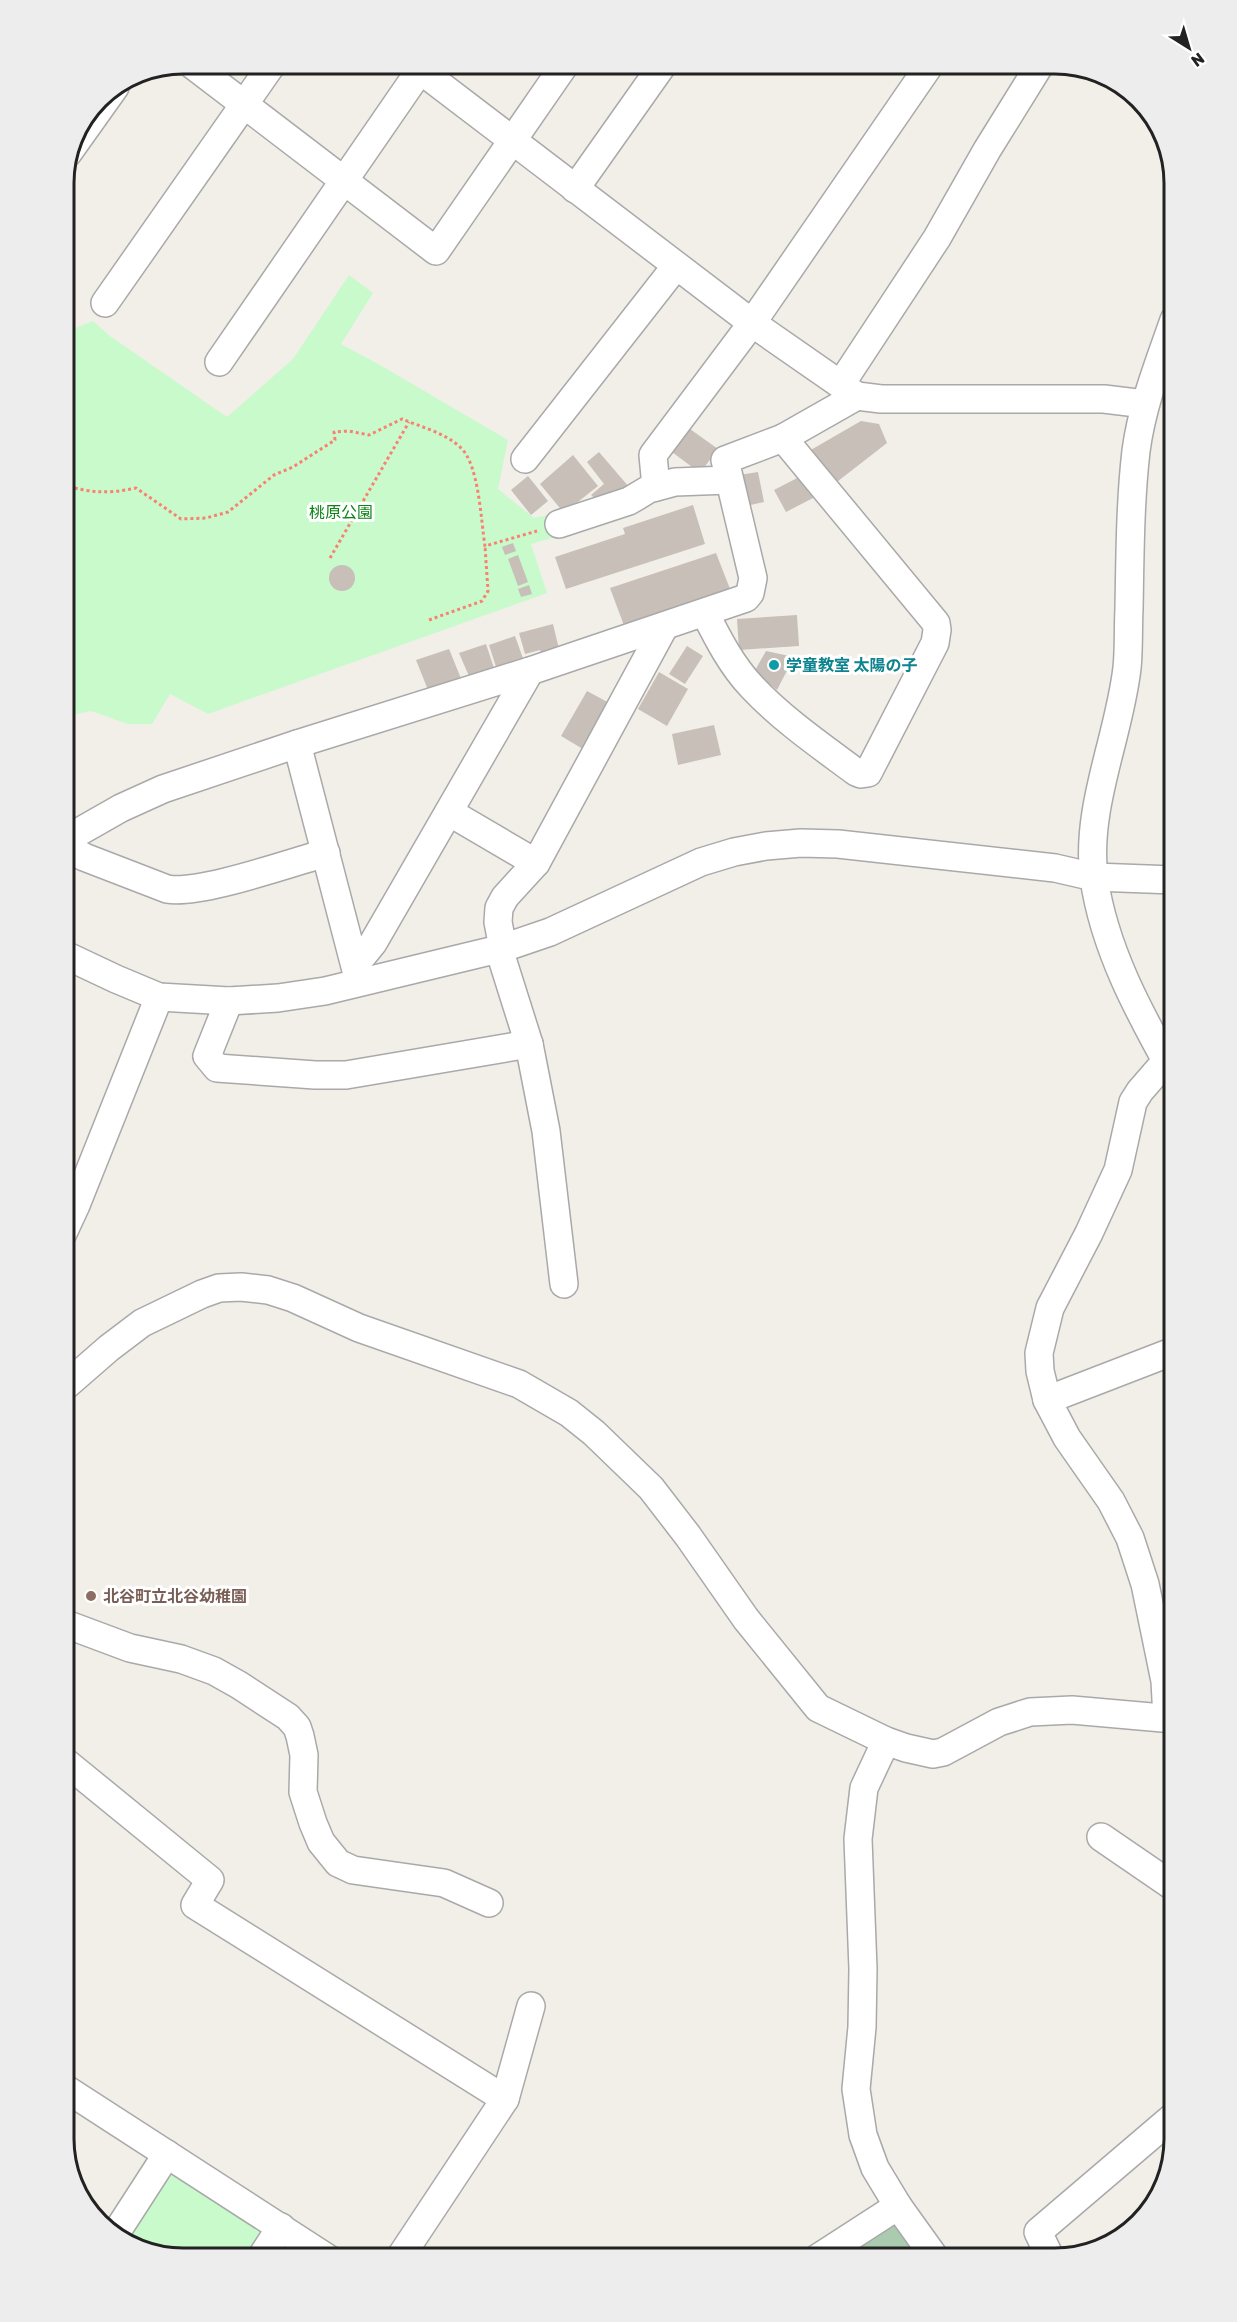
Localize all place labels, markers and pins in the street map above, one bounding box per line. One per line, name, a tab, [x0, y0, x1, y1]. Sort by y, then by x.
place label: 学童教室 太陽の子	[786, 656, 917, 675]
marker: 学童教室 太陽の子	[767, 658, 781, 672]
place label: 北谷町立北谷幼稚園	[103, 1587, 247, 1606]
marker: 北谷町立北谷幼稚園	[84, 1589, 98, 1603]

